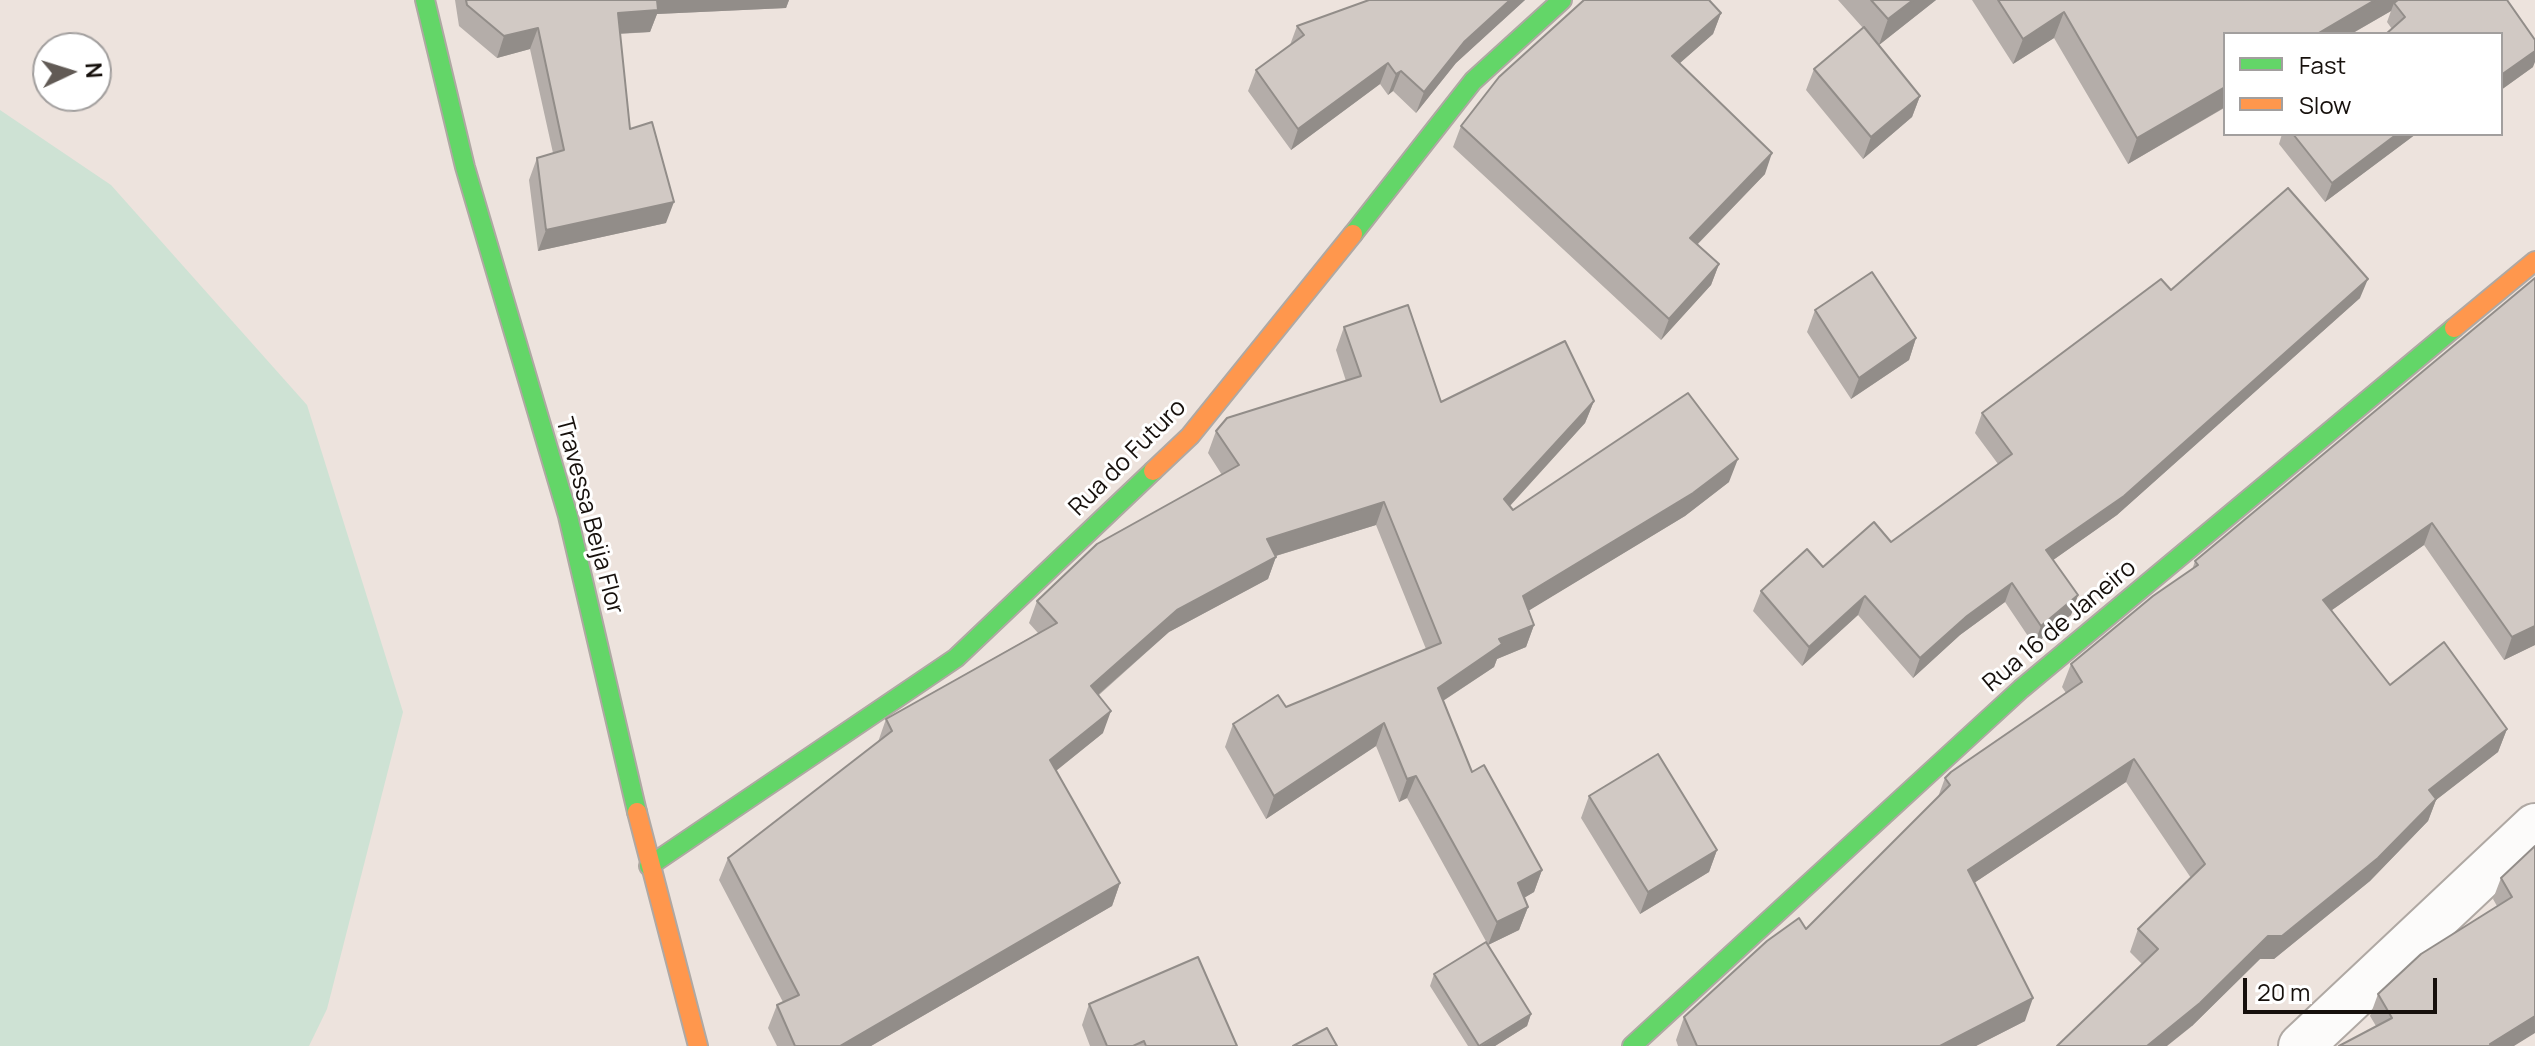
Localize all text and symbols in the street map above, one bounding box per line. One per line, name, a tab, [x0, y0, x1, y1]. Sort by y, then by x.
north arrow	[32, 32, 112, 112]
legend	[2223, 32, 2503, 136]
text: Fast	[2299, 48, 2346, 81]
text: N	[78, 62, 109, 79]
text: Slow	[2299, 88, 2352, 121]
street label: Rua do Futuro	[1064, 394, 1192, 522]
street label: Travessa Beija Flor	[549, 415, 629, 617]
street label: Rua 16 de Janeiro	[1978, 554, 2142, 698]
scale bar	[2247, 962, 2441, 1012]
text: 20 m	[2257, 975, 2310, 1008]

